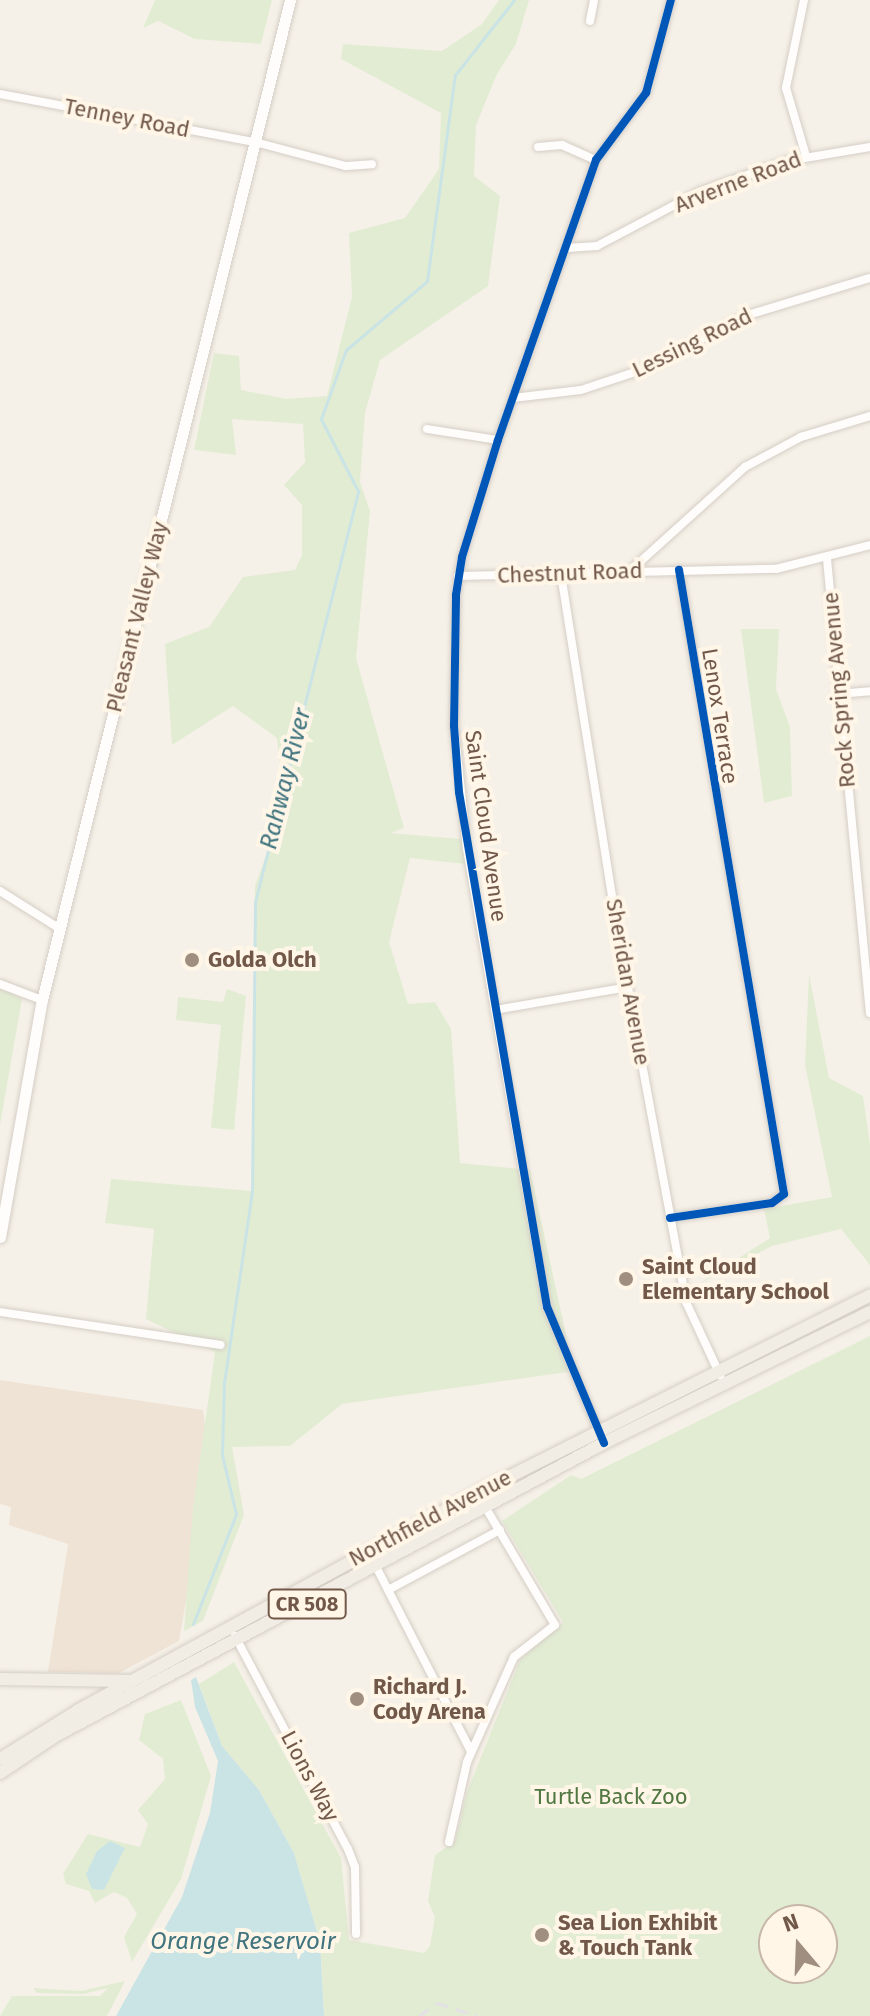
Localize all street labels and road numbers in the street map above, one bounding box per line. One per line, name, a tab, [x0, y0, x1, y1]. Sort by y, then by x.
street label: Tenney Road	[62, 93, 192, 143]
street label: Arverne Road	[671, 146, 805, 218]
street label: Lessing Road	[628, 303, 756, 383]
street label: Pleasant Valley Way	[101, 519, 173, 715]
street label: Chestnut Road	[497, 557, 643, 589]
street label: Rock Spring Avenue	[817, 591, 861, 789]
street label: Lenox Terrace	[696, 646, 744, 786]
street label: Saint Cloud Avenue	[460, 729, 512, 923]
street label: Sheridan Avenue	[600, 897, 656, 1067]
street label: Northfield Avenue	[344, 1464, 516, 1572]
road number: CR 508	[267, 1588, 347, 1620]
street label: Lions Way	[275, 1726, 345, 1826]

